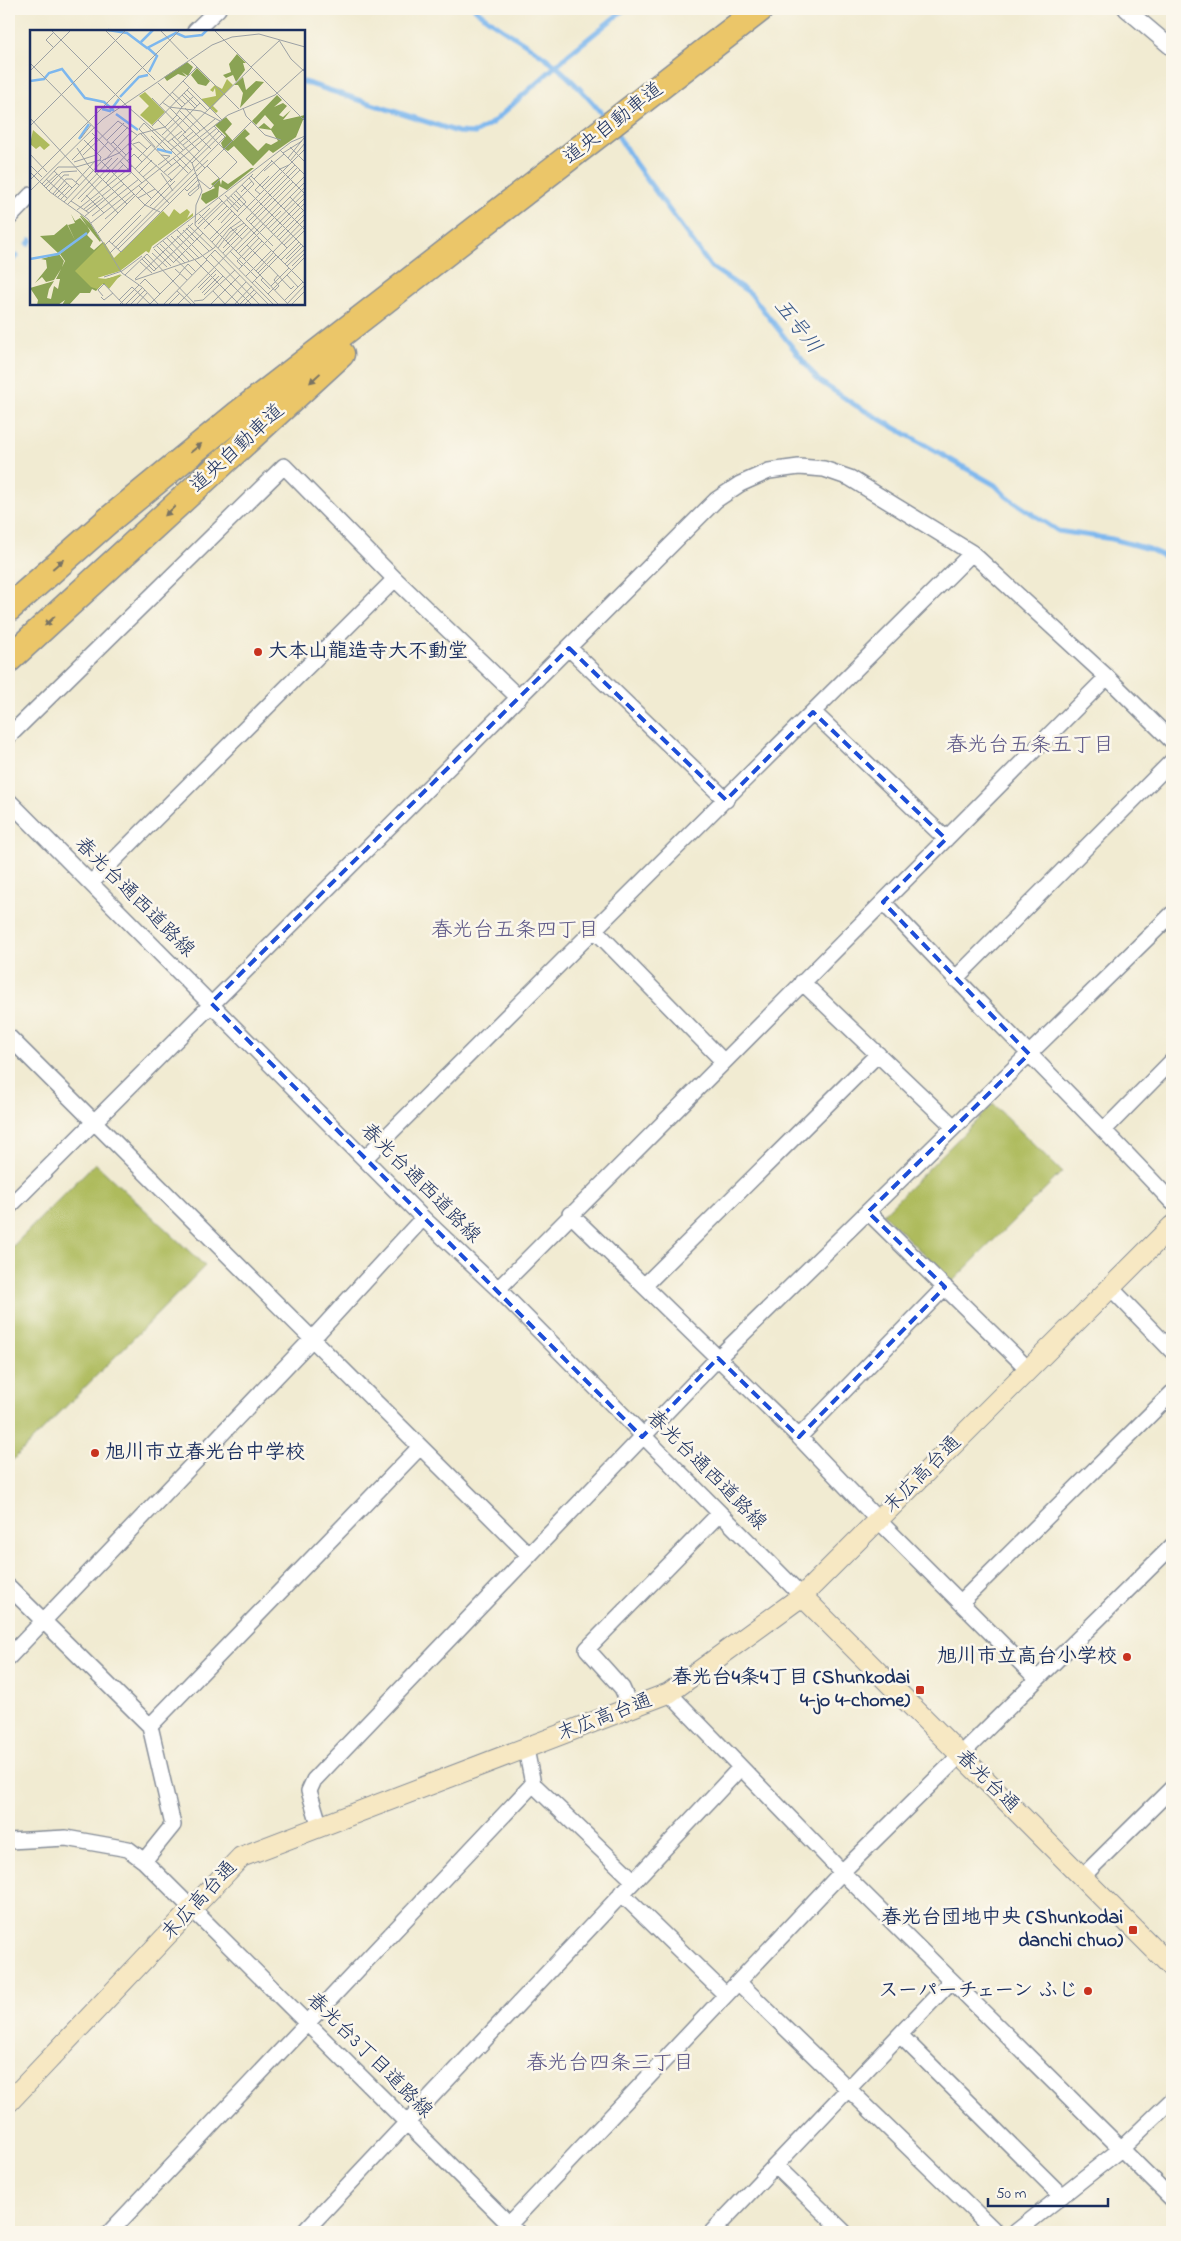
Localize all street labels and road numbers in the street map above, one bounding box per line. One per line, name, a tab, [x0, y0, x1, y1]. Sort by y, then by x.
street label: 道央自動車道	[558, 76, 670, 172]
street label: 道央自動車道	[184, 397, 292, 501]
street label: 春光台通西道路線	[67, 831, 201, 965]
street label: 春光台通西道路線	[353, 1117, 487, 1251]
street label: 春光台通西道路線	[639, 1404, 773, 1538]
street label: 末広高台通	[877, 1429, 969, 1521]
street label: 末広高台通	[553, 1687, 657, 1749]
street label: 春光台通	[948, 1743, 1026, 1821]
street label: 末広高台通	[155, 1855, 245, 1947]
street label: 春光台3丁目道路線	[299, 1986, 439, 2126]

